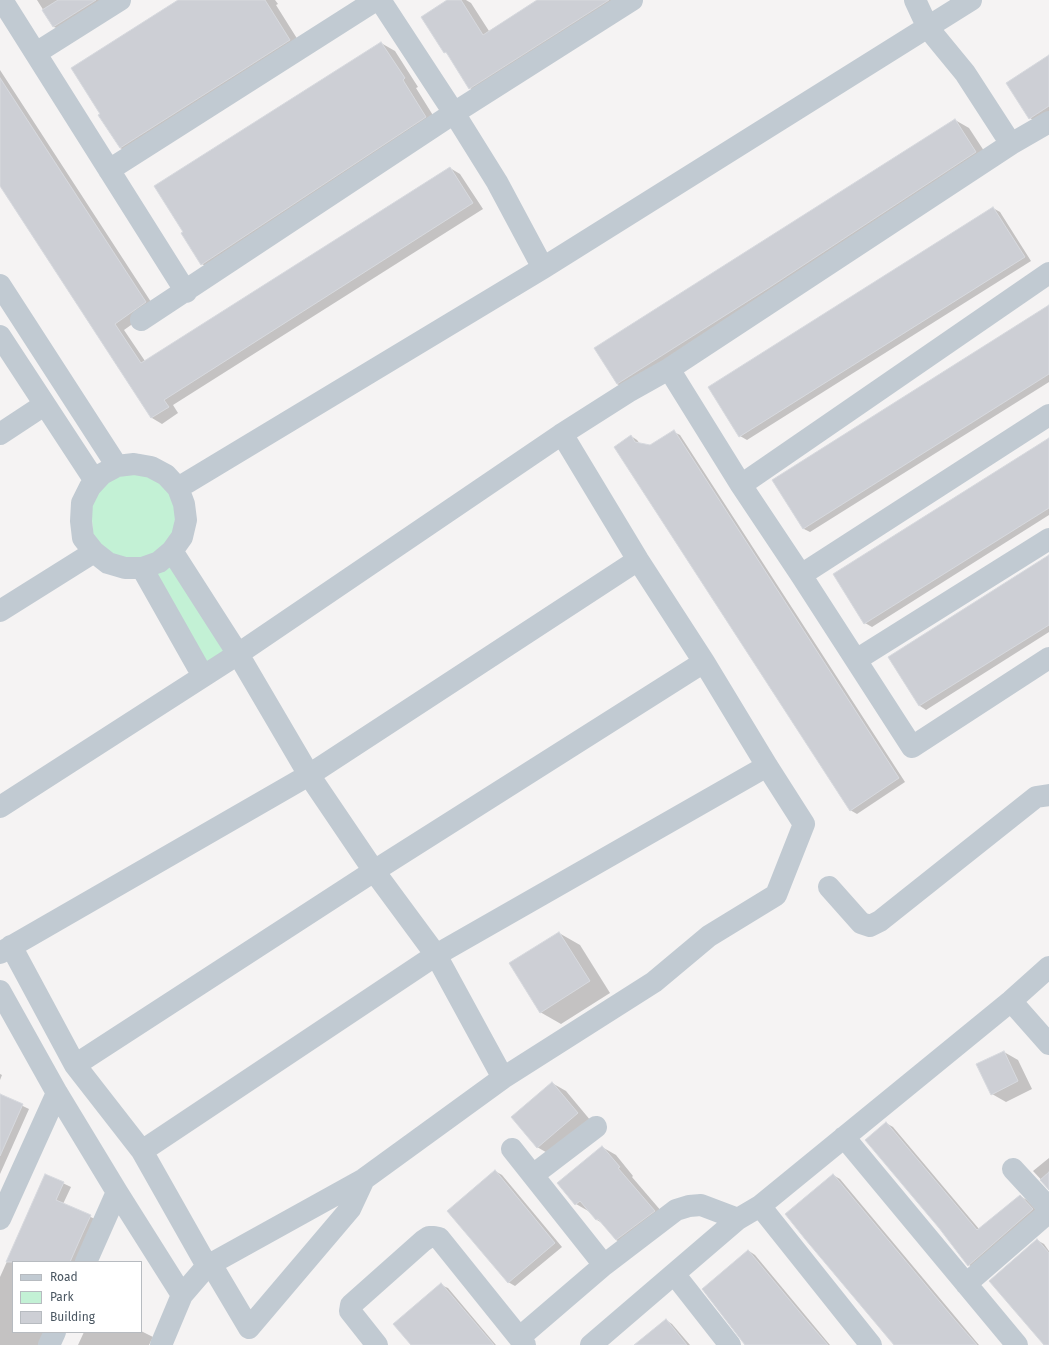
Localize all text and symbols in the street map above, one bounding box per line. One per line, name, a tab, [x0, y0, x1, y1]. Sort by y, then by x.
legend	[12, 1261, 142, 1333]
text: Road	[50, 1270, 78, 1284]
text: Park	[50, 1290, 74, 1304]
text: Building	[50, 1310, 95, 1324]

